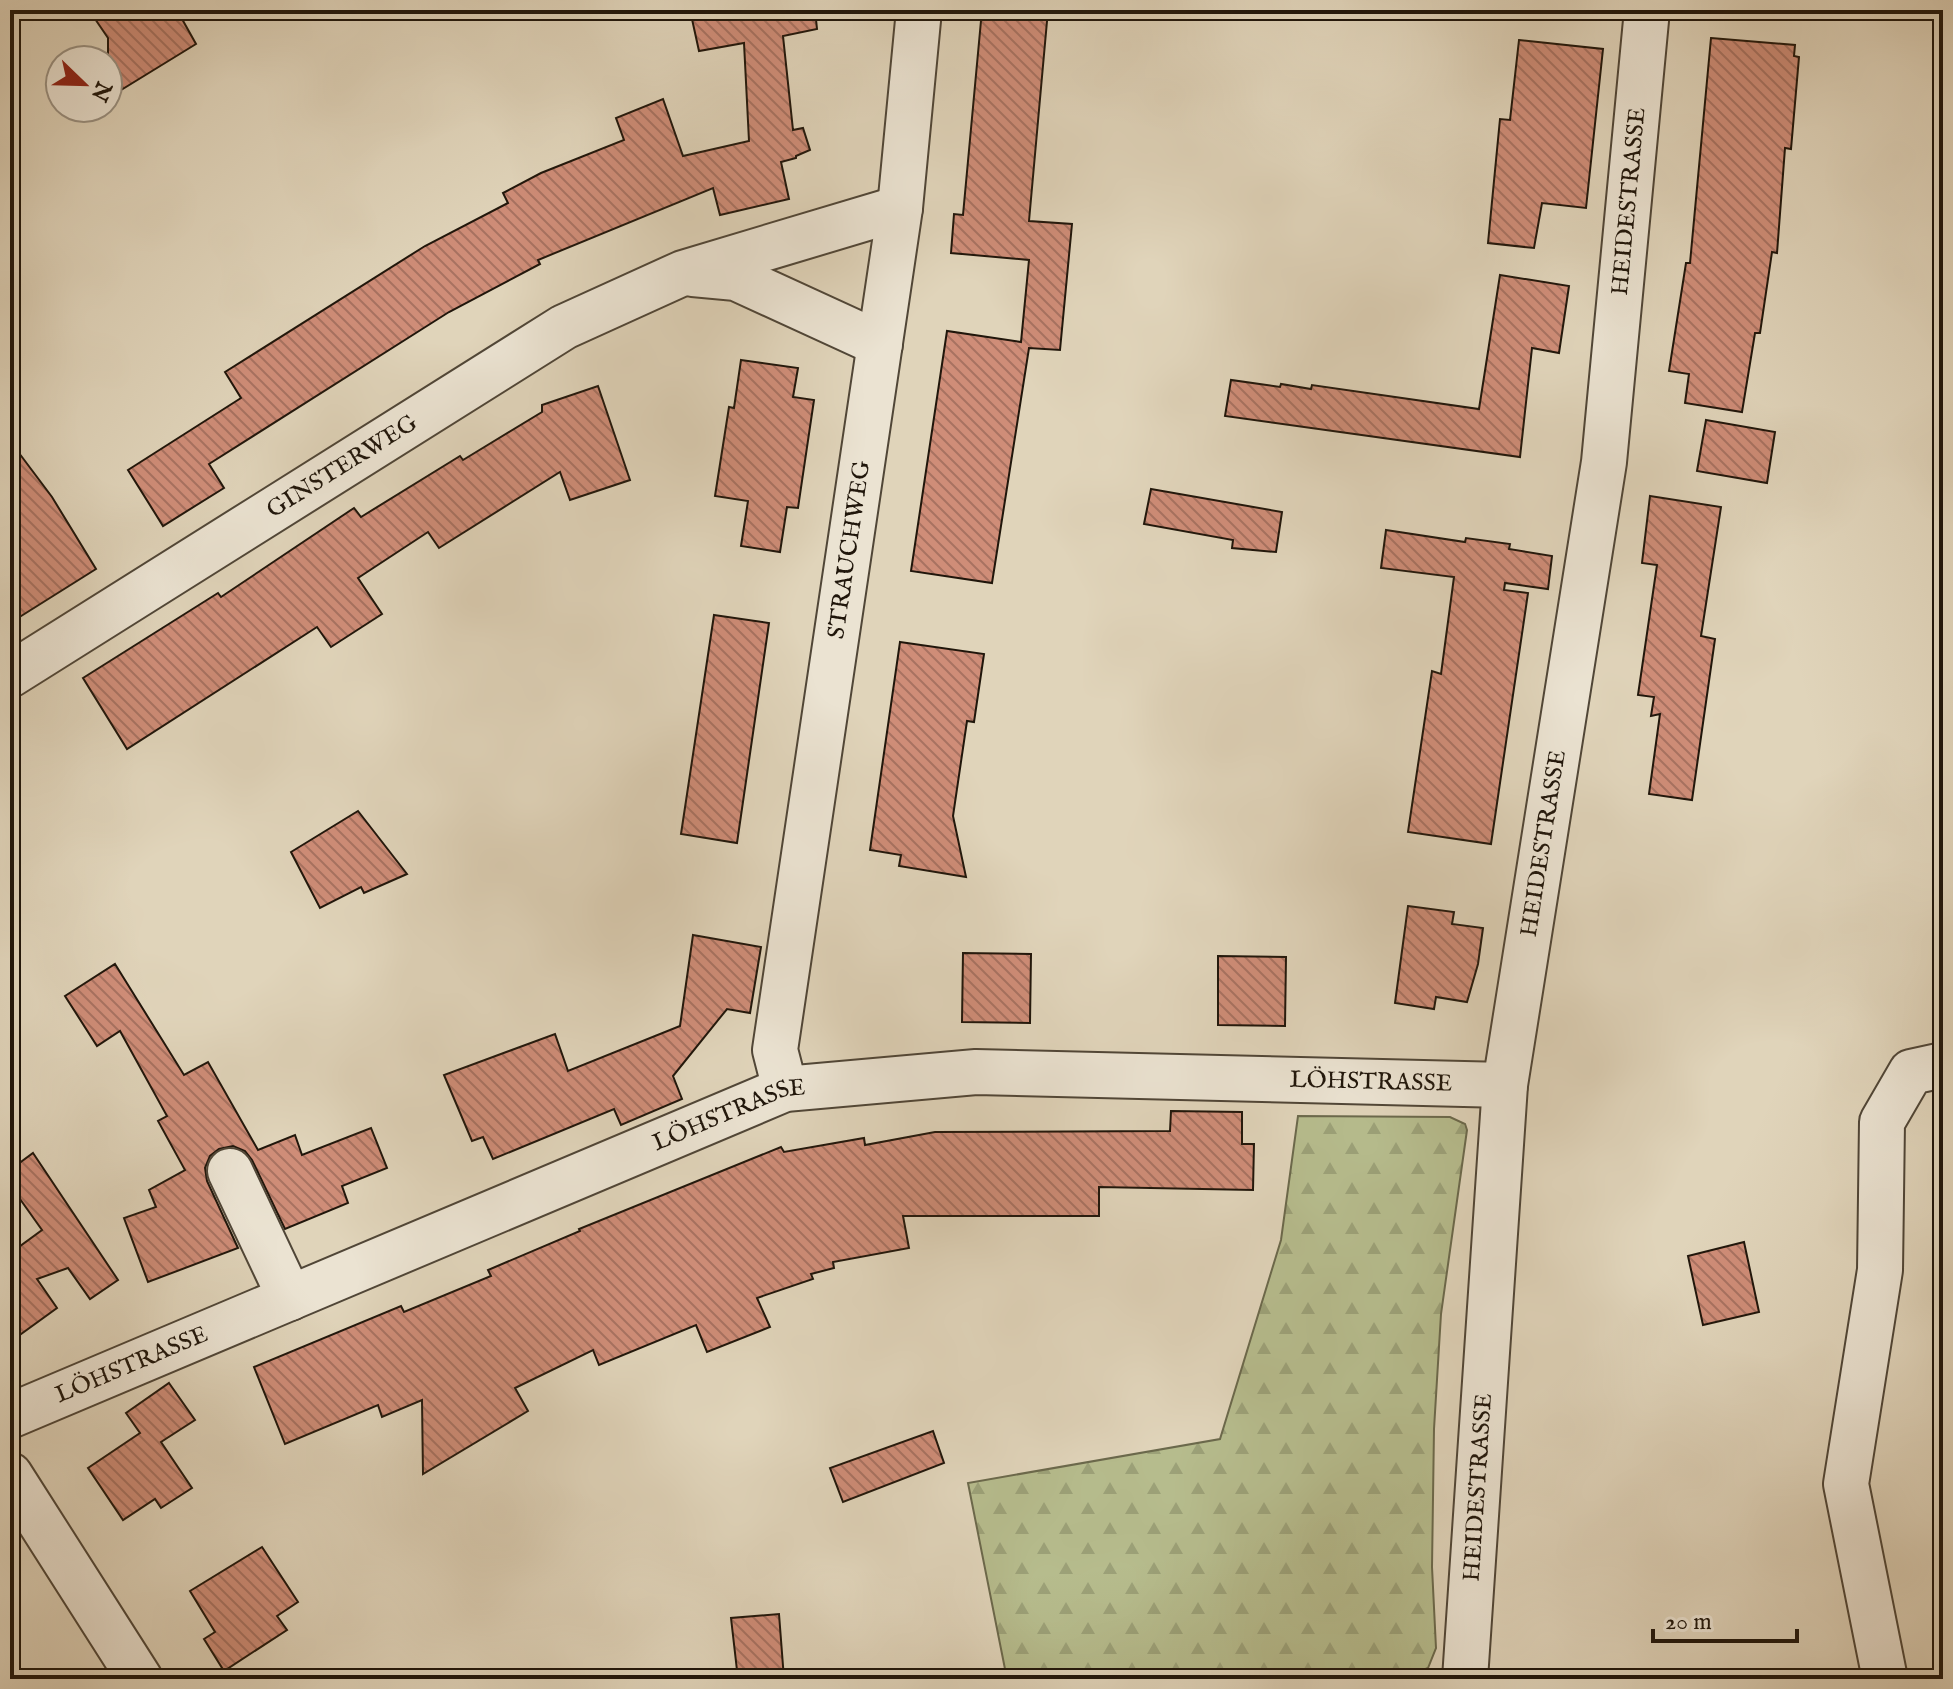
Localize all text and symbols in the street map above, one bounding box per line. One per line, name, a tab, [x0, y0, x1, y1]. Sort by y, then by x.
north arrow	[44, 44, 124, 124]
text: N	[84, 76, 118, 105]
street label: HEIDESTRASSE	[1604, 106, 1653, 297]
street label: GINSTERWEG	[261, 408, 423, 525]
street label: STRAUCHWEG	[821, 459, 878, 641]
street label: HEIDESTRASSE	[1513, 748, 1574, 939]
street label: LÖHSTRASSE	[1289, 1064, 1453, 1099]
street label: LÖHSTRASSE	[648, 1072, 806, 1159]
street label: LÖHSTRASSE	[51, 1319, 213, 1411]
street label: HEIDESTRASSE	[1456, 1392, 1500, 1583]
scale bar	[1653, 1593, 1797, 1643]
text: 20 m	[1665, 1607, 1712, 1638]

